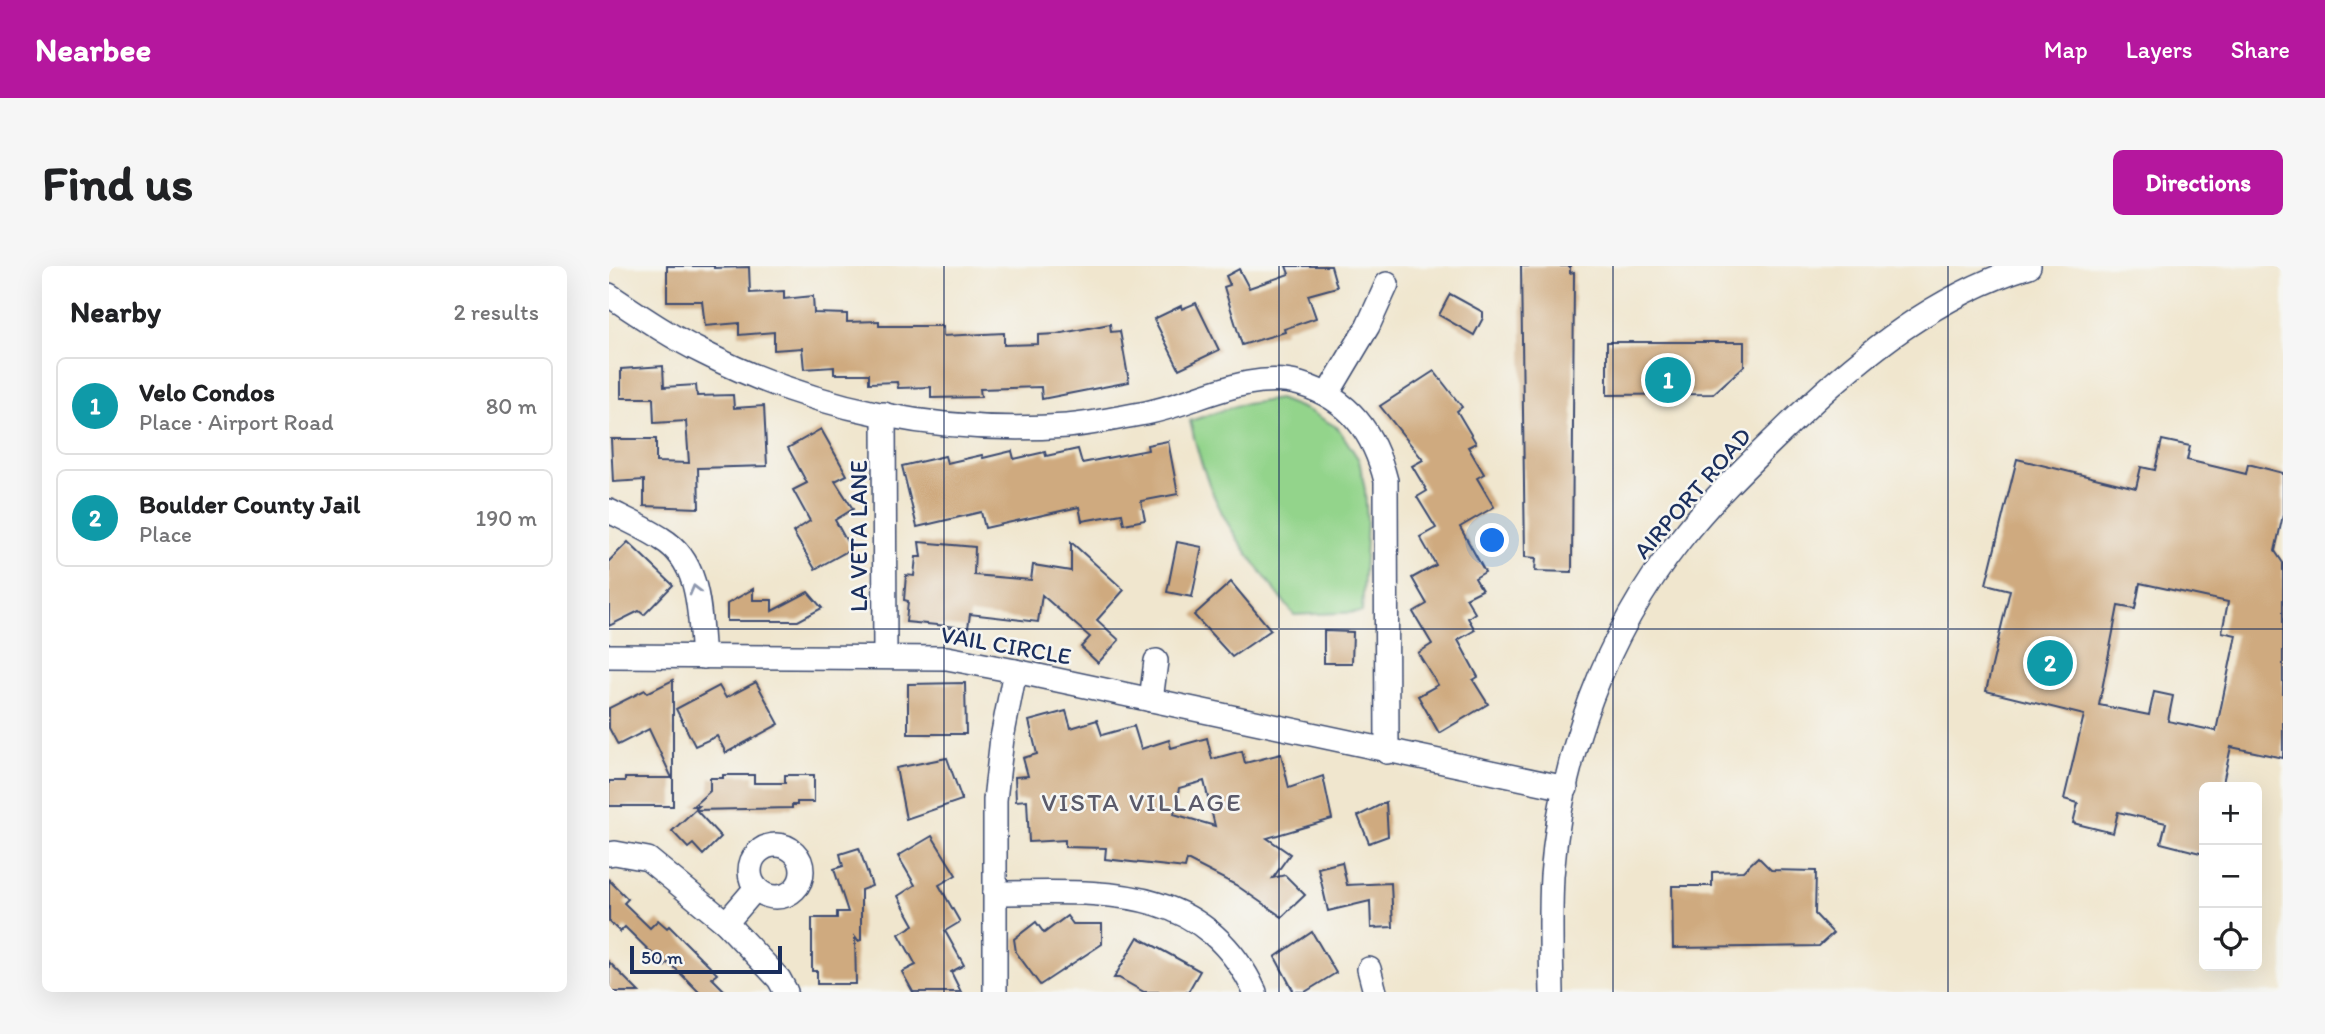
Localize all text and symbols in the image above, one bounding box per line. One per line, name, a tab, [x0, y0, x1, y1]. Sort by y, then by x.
text: Nearbee	[35, 30, 151, 69]
text: Map	[2044, 35, 2088, 64]
text: Layers	[2126, 35, 2193, 64]
text: Share	[2231, 35, 2290, 64]
button: Directions	[2113, 150, 2283, 215]
text: Find us	[42, 153, 193, 212]
text: Nearby	[70, 293, 161, 330]
text: 2 results	[453, 298, 539, 326]
pin: 1	[1645, 354, 1691, 406]
text: Velo Condos	[139, 376, 275, 408]
text: 1	[90, 392, 100, 420]
text: 80 m	[486, 392, 537, 420]
text: Place · Airport Road	[139, 408, 333, 436]
street label: AIRPORT ROAD	[1627, 421, 1757, 565]
street label: LA VETA LANE	[844, 460, 873, 612]
text: Boulder County Jail	[139, 488, 360, 520]
text: 2	[89, 504, 101, 532]
text: 190 m	[476, 504, 537, 532]
text: Place	[139, 520, 192, 548]
your location	[1475, 523, 1509, 557]
one-way arrow	[689, 584, 703, 596]
street label: VAIL CIRCLE	[938, 619, 1074, 671]
pin: 2	[2027, 637, 2073, 689]
map controls	[2199, 782, 2262, 971]
button: +	[2199, 782, 2262, 845]
district label: VISTA VILLAGE	[1041, 786, 1243, 818]
button: −	[2199, 845, 2262, 908]
button: locate	[2199, 908, 2262, 971]
scale bar	[630, 943, 782, 975]
text: 50 m	[641, 946, 683, 969]

